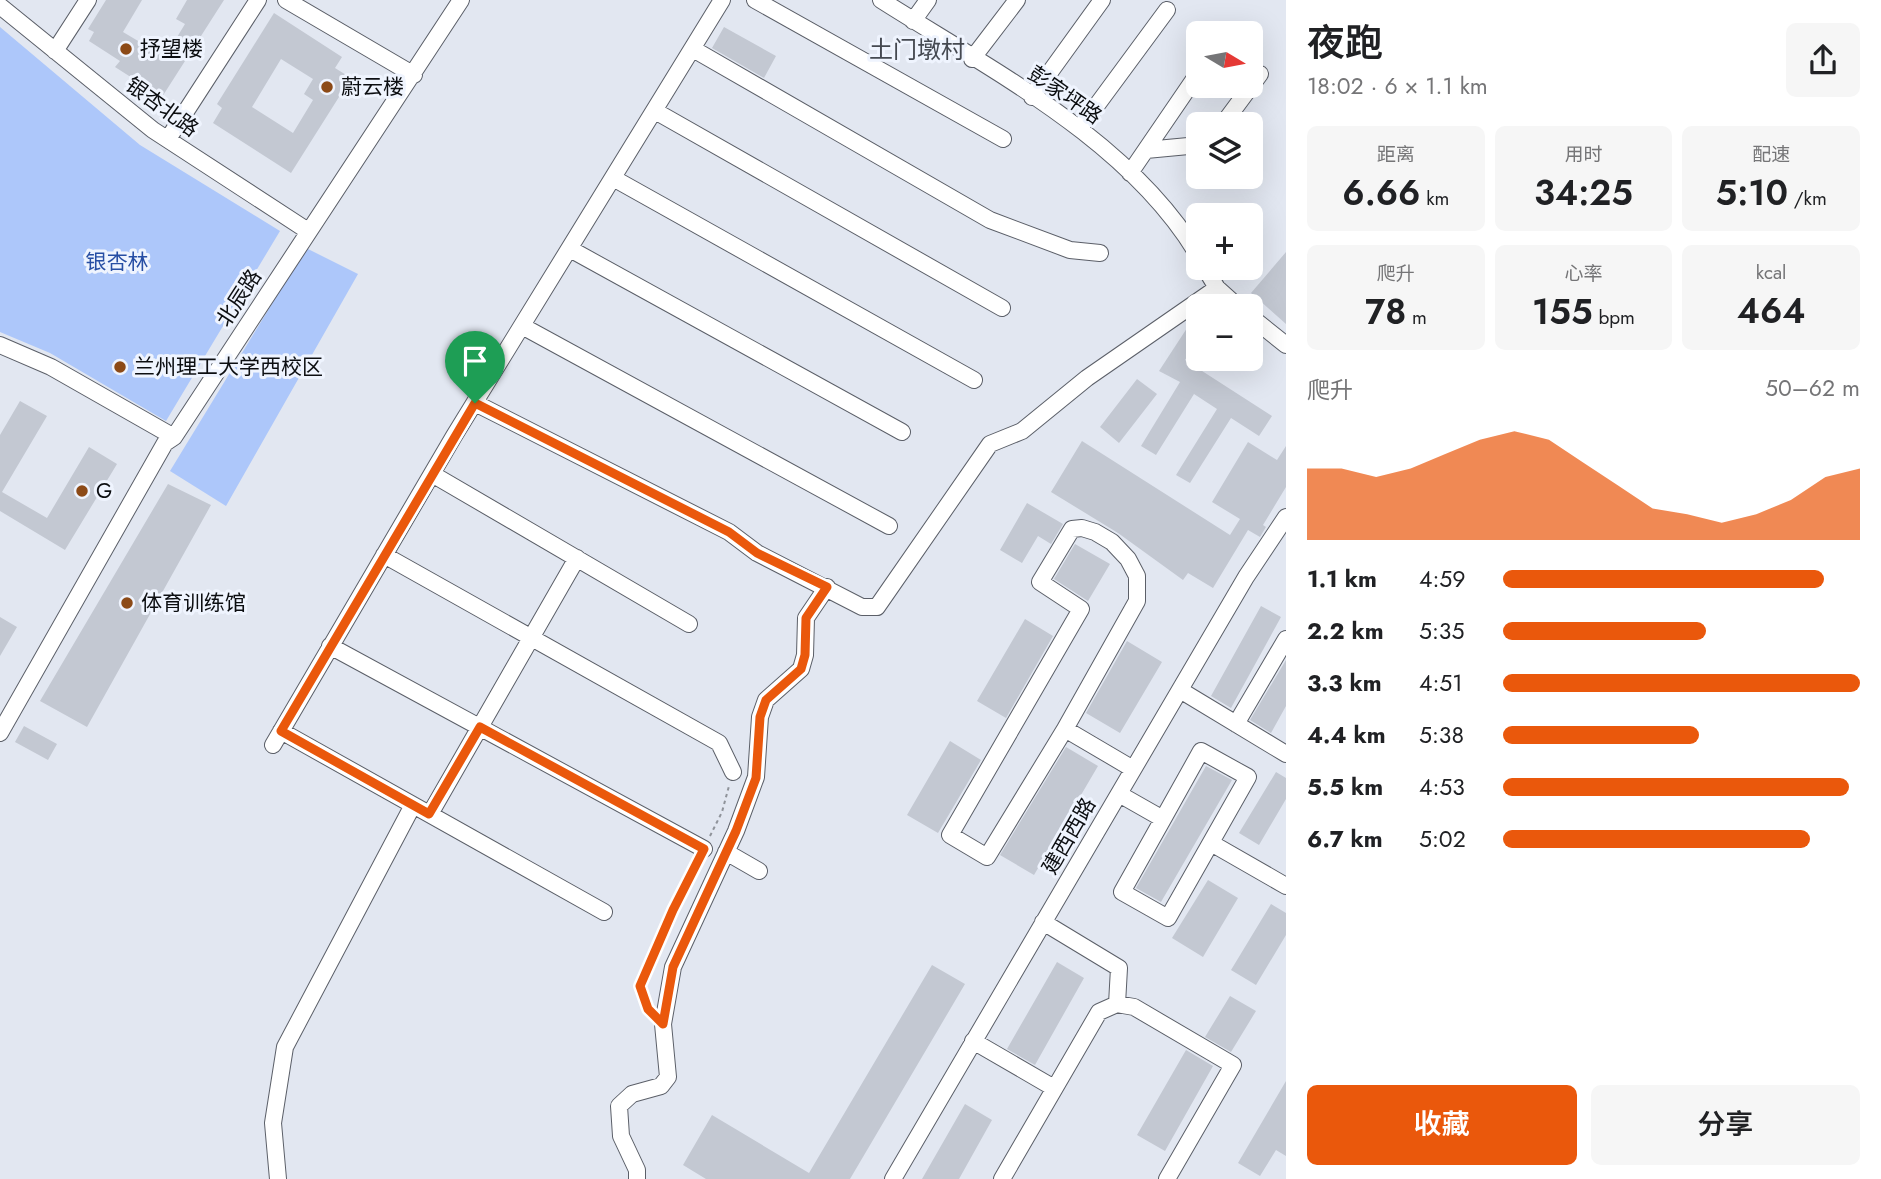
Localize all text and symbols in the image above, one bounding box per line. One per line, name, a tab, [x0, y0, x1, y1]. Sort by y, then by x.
text: 夜跑	[1307, 15, 1383, 70]
north arrow	[1186, 21, 1264, 98]
map controls	[1186, 21, 1263, 371]
button: share	[1786, 23, 1860, 97]
district label: 土门墩村	[869, 32, 965, 67]
place label: 抒望楼	[140, 34, 203, 64]
marker: 抒望楼	[118, 41, 134, 57]
street label: 彭家坪路	[1022, 59, 1108, 131]
text: 18:02 · 6 × 1.1 km	[1307, 69, 1488, 103]
street label: 银杏北路	[119, 70, 205, 144]
place label: 蔚云楼	[341, 72, 404, 102]
marker: 蔚云楼	[319, 79, 335, 95]
button: layers	[1186, 112, 1263, 189]
text: 距离	[1377, 141, 1415, 168]
text: 用时	[1564, 141, 1603, 168]
text: 配速	[1752, 141, 1790, 168]
text: 6.66	[1342, 168, 1421, 218]
text: 34:25	[1534, 168, 1633, 218]
text: 5:10	[1716, 168, 1788, 218]
text: km	[1421, 185, 1449, 212]
text: /km	[1788, 185, 1827, 212]
button: +	[1186, 203, 1263, 280]
park label: 银杏林	[86, 247, 149, 277]
text: kcal	[1756, 259, 1787, 286]
text: 爬升	[1377, 260, 1415, 287]
text: 心率	[1564, 260, 1603, 287]
street label: 北辰路	[209, 263, 269, 333]
text: 464	[1737, 286, 1806, 336]
text: 78	[1365, 287, 1406, 337]
text: 155	[1532, 287, 1593, 337]
button: −	[1186, 294, 1263, 371]
text: m	[1406, 304, 1427, 331]
text: bpm	[1593, 304, 1635, 331]
pin	[445, 331, 505, 403]
icon: arrive	[456, 342, 494, 380]
place label: 兰州理工大学西校区	[134, 352, 323, 382]
marker: 兰州理工大学西校区	[112, 359, 128, 375]
text: 50–62 m	[1765, 371, 1860, 405]
text: 爬升	[1307, 373, 1353, 407]
place label: G	[96, 476, 112, 506]
marker: G	[74, 483, 90, 499]
text: 1.1 km	[1307, 562, 1377, 596]
text: 4:59	[1419, 562, 1466, 596]
place label: 体育训练馆	[141, 588, 246, 618]
marker: 体育训练馆	[119, 595, 135, 611]
text: 2.2 km	[1307, 614, 1384, 648]
text: 5:35	[1419, 614, 1464, 648]
text: 3.3 km	[1307, 666, 1382, 700]
text: 4:51	[1419, 666, 1463, 700]
text: 4.4 km	[1307, 718, 1386, 752]
text: 5:38	[1419, 718, 1464, 752]
text: 5.5 km	[1307, 770, 1383, 804]
text: 4:53	[1419, 770, 1465, 804]
street label: 建西西路	[1035, 792, 1103, 880]
text: 6.7 km	[1307, 822, 1383, 856]
text: 5:02	[1419, 822, 1466, 856]
button: 收藏	[1307, 1085, 1577, 1165]
button: 分享	[1591, 1085, 1860, 1165]

